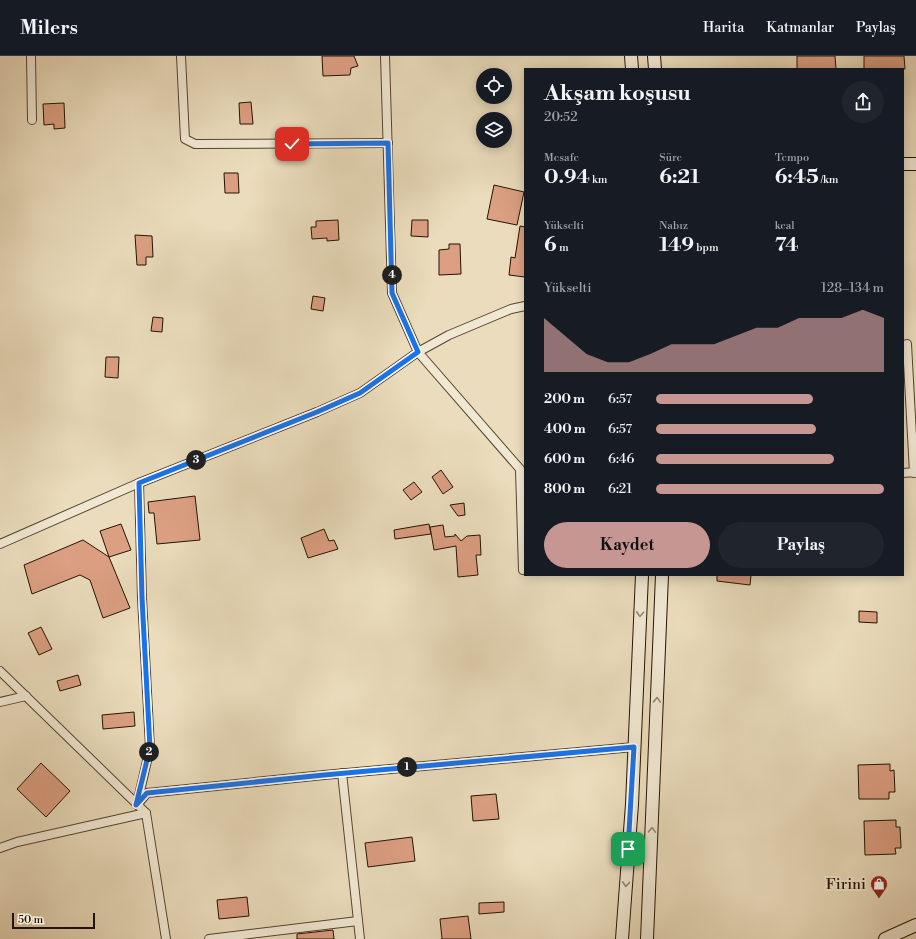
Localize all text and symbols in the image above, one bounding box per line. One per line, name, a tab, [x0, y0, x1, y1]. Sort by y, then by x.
text: Milers	[20, 16, 78, 40]
text: Harita	[703, 19, 744, 37]
text: Katmanlar	[766, 19, 834, 37]
text: Paylaş	[856, 19, 896, 37]
map controls	[476, 68, 512, 148]
button: locate	[476, 68, 512, 104]
text: Akşam koşusu	[544, 80, 691, 107]
button: share	[842, 81, 884, 123]
text: 20:52	[544, 109, 578, 125]
button: layers	[476, 112, 512, 148]
pin	[275, 127, 309, 161]
icon: check	[281, 133, 303, 155]
text: Mesafe	[544, 151, 579, 165]
text: Süre	[659, 151, 682, 165]
text: Tempo	[775, 151, 809, 165]
text: 0.94	[544, 165, 590, 190]
text: 6:21	[659, 165, 700, 190]
text: 6:45	[775, 165, 819, 190]
text: km	[590, 173, 607, 187]
text: /km	[819, 173, 838, 187]
text: Yükselti	[544, 219, 584, 233]
text: Nabız	[659, 219, 688, 233]
text: kcal	[775, 219, 795, 233]
text: 6	[544, 233, 557, 258]
text: 149	[659, 233, 694, 258]
text: 74	[775, 233, 799, 258]
text: m	[557, 241, 569, 255]
text: bpm	[694, 241, 719, 255]
pin: 4	[382, 265, 402, 285]
text: 4	[388, 268, 396, 282]
text: Yükselti	[544, 280, 591, 296]
text: 128–134 m	[821, 280, 884, 296]
text: 200 m	[544, 391, 585, 407]
text: 6:57	[608, 391, 632, 407]
text: 400 m	[544, 421, 586, 437]
text: 6:57	[608, 421, 632, 437]
pin: 3	[186, 450, 206, 470]
text: 600 m	[544, 451, 585, 467]
text: 6:46	[608, 451, 634, 467]
text: 3	[193, 453, 199, 467]
text: 800 m	[544, 481, 585, 497]
text: 6:21	[608, 481, 632, 497]
button: Kaydet	[544, 522, 710, 568]
button: Paylaş	[718, 522, 884, 568]
one-way arrow	[636, 611, 644, 617]
one-way arrow	[653, 697, 661, 703]
pin: 2	[139, 742, 159, 762]
text: 2	[146, 745, 152, 759]
pin: 1	[397, 757, 417, 777]
text: 1	[404, 760, 410, 774]
one-way arrow	[647, 827, 656, 833]
pin	[611, 832, 645, 866]
icon: arrive	[617, 838, 639, 860]
shop icon: Firini	[869, 874, 889, 899]
place label: Firini	[826, 875, 866, 894]
one-way arrow	[621, 881, 630, 887]
scale bar	[12, 911, 95, 930]
text: 50 m	[18, 913, 43, 927]

